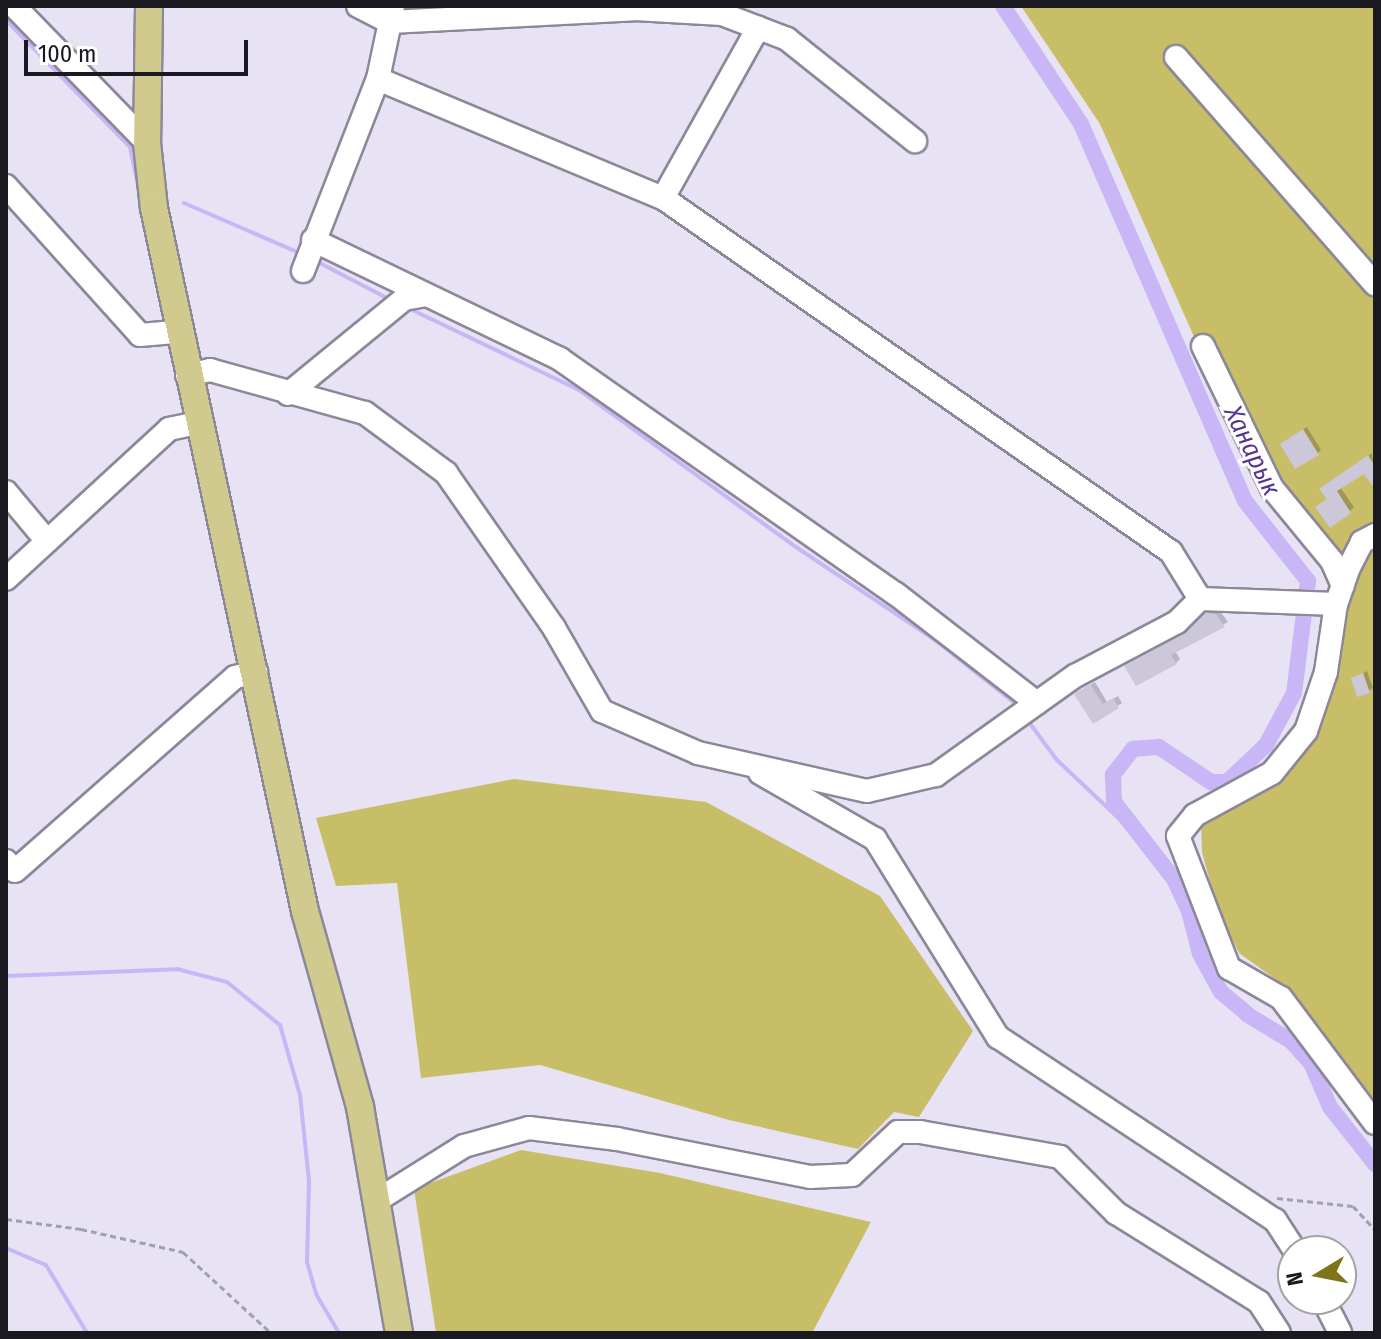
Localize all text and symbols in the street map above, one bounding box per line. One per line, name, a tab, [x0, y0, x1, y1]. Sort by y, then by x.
scale bar	[28, 24, 252, 74]
text: 100 m	[38, 40, 96, 68]
water label: Ханарык	[1217, 401, 1287, 501]
north arrow	[1277, 1235, 1357, 1315]
text: N	[1280, 1270, 1309, 1288]

